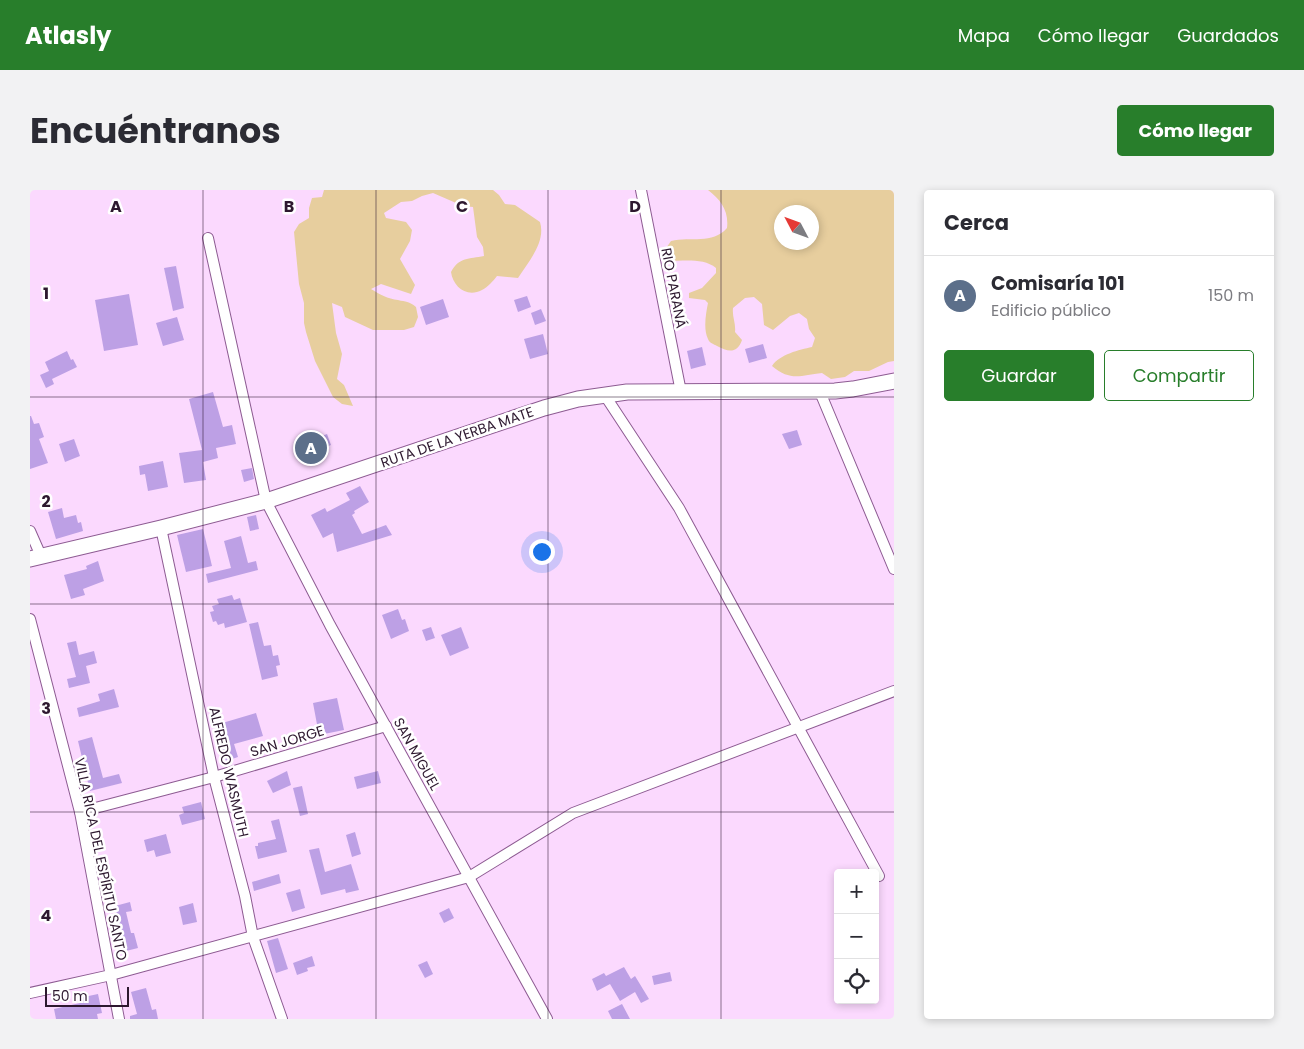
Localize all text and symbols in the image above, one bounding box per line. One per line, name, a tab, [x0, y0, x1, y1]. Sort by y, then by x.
text: Atlasly	[25, 19, 111, 52]
text: Mapa	[958, 23, 1010, 48]
text: Cómo llegar	[1038, 23, 1149, 48]
text: Guardados	[1177, 23, 1279, 48]
button: Cómo llegar	[1117, 105, 1274, 156]
text: Encuéntranos	[30, 106, 281, 155]
text: A	[110, 195, 122, 218]
text: B	[284, 195, 294, 218]
text: C	[456, 195, 468, 218]
text: D	[629, 195, 641, 218]
north arrow	[774, 205, 819, 250]
text: Cerca	[944, 208, 1009, 237]
street label: RIO PARANÁ	[656, 246, 692, 330]
text: Comisaría 101	[991, 270, 1125, 297]
text: 1	[43, 282, 49, 305]
text: A	[954, 284, 966, 307]
text: 150 m	[1208, 284, 1254, 307]
text: Edificio público	[991, 299, 1111, 322]
button: Guardar	[944, 350, 1094, 401]
button: Compartir	[1104, 350, 1254, 401]
street label: RUTA DE LA YERBA MATE	[378, 401, 536, 473]
pin: A	[295, 429, 327, 467]
text: 2	[41, 490, 51, 513]
your location	[529, 539, 555, 565]
text: 3	[41, 697, 51, 720]
street label: ALFREDO WASMUTH	[204, 705, 254, 839]
street label: SAN MIGUEL	[389, 714, 445, 794]
street label: SAN JORGE	[248, 720, 326, 762]
street label: VILLA RICA DEL ESPÍRITU SANTO	[70, 756, 132, 962]
map controls	[834, 869, 879, 1004]
button: +	[834, 869, 879, 914]
text: 4	[41, 904, 52, 927]
button: −	[834, 914, 879, 959]
button: locate	[834, 959, 879, 1004]
scale bar	[45, 984, 129, 1007]
text: 50 m	[52, 986, 88, 1006]

